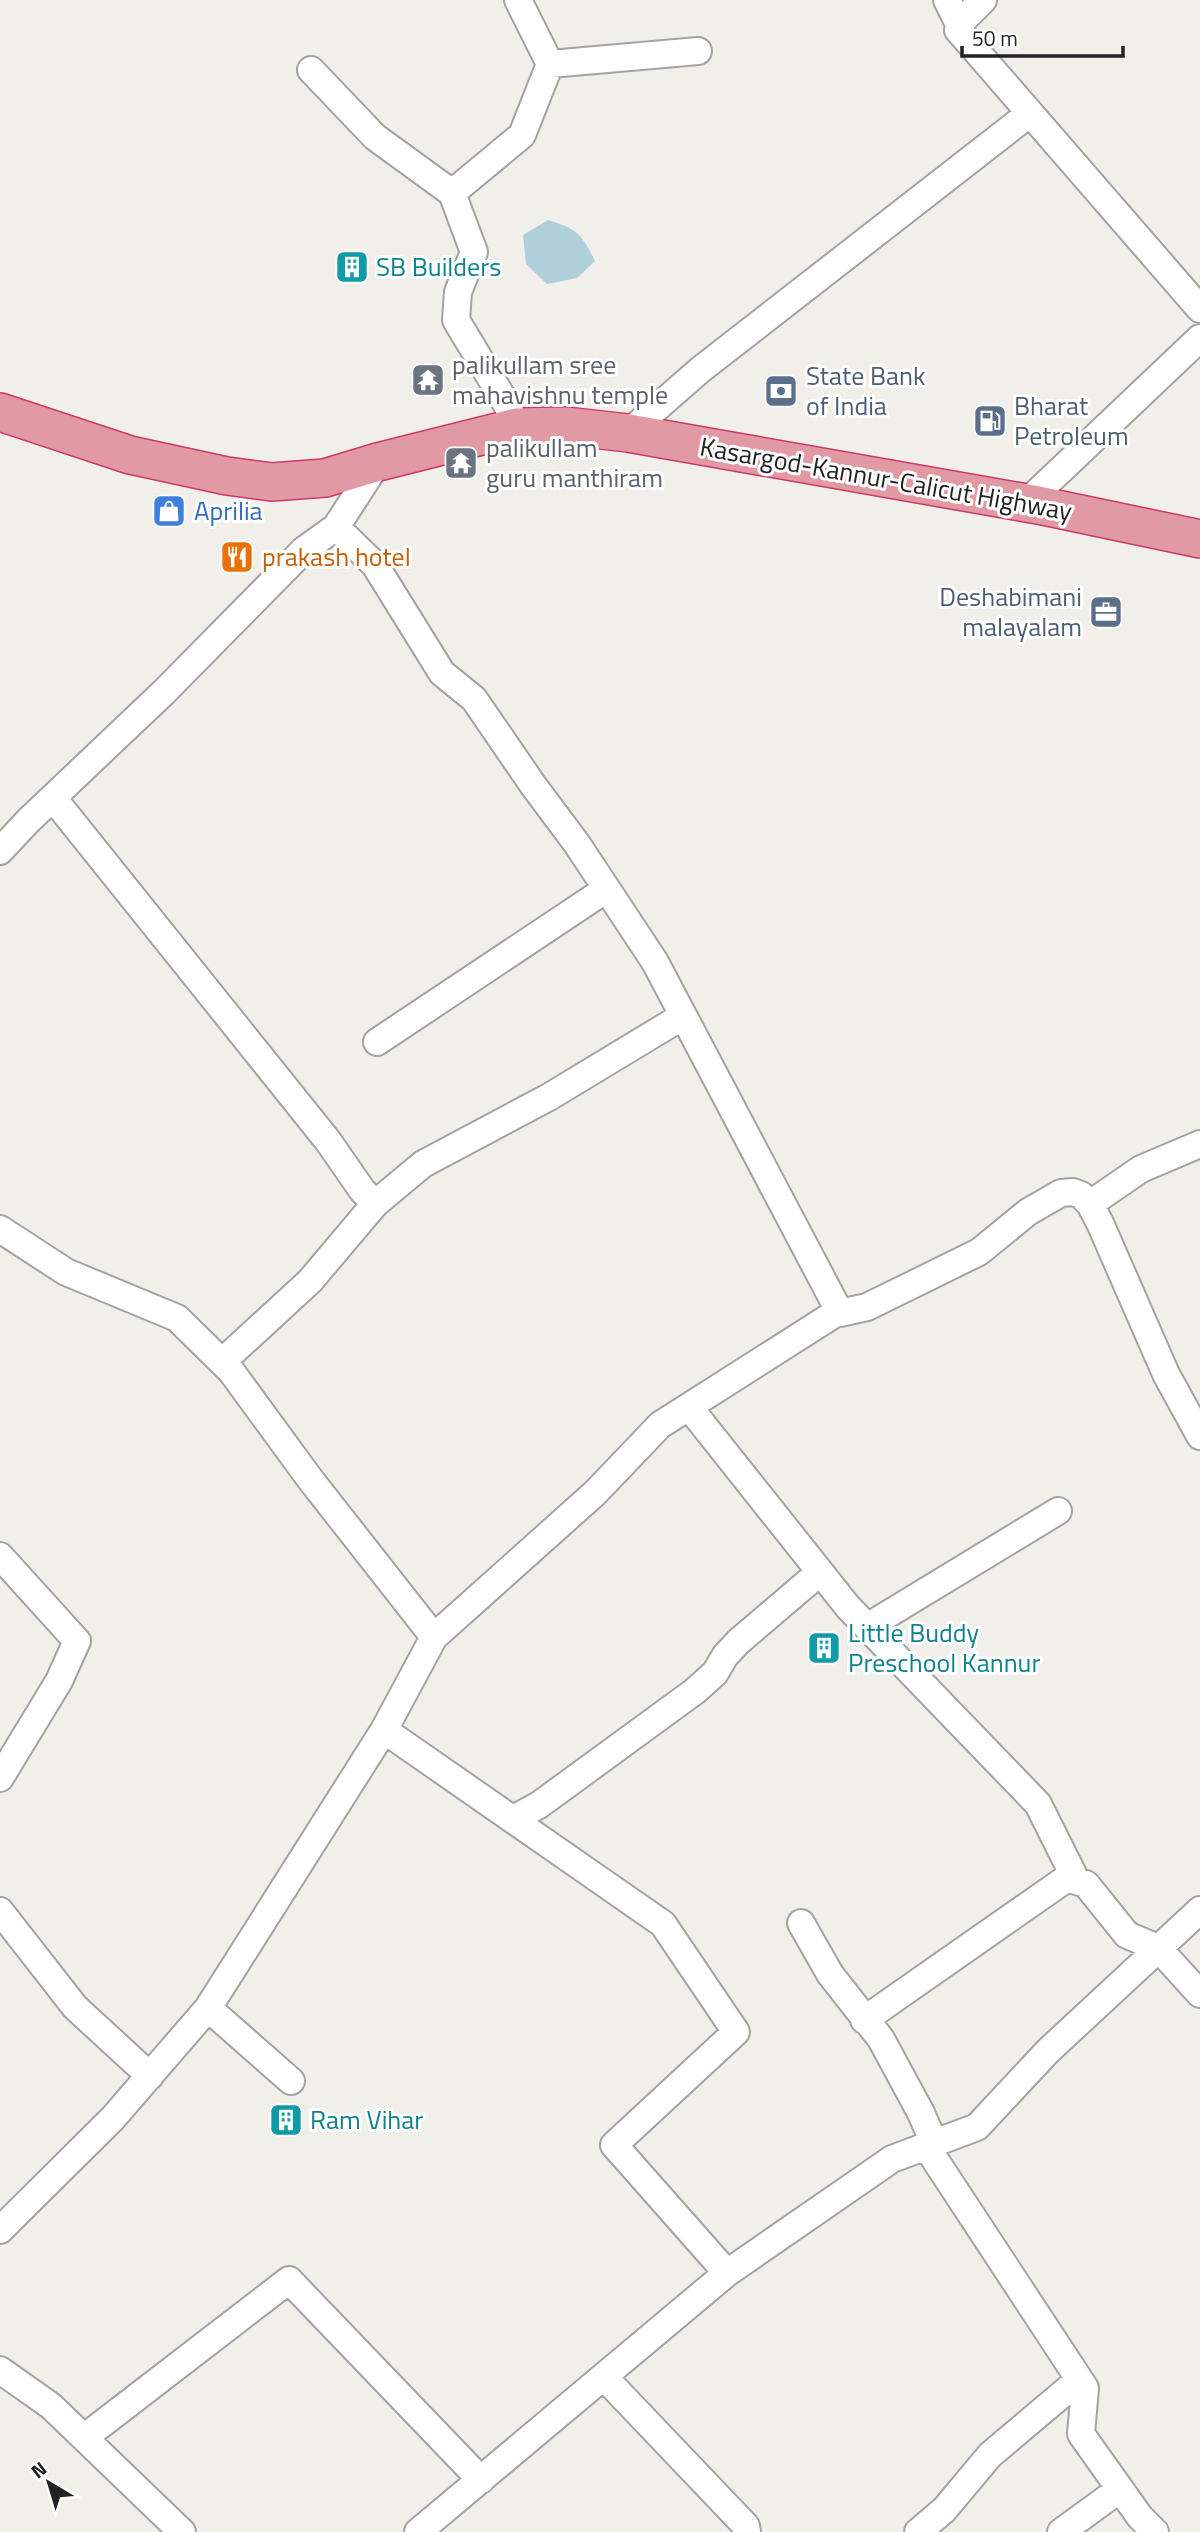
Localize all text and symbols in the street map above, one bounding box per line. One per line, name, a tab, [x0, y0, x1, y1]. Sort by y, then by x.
scale bar	[962, 14, 1123, 58]
text: 50 m	[972, 22, 1018, 54]
place label: SB Builders	[376, 247, 501, 286]
building icon: SB Builders	[333, 248, 371, 286]
place label: palikullam sree mahavishnu temple	[452, 345, 668, 414]
place label: State Bank of India	[806, 356, 925, 425]
temple icon: palikullam sree mahavishnu temple	[409, 361, 447, 399]
bank icon: State Bank of India	[762, 372, 800, 410]
place label: Bharat Petroleum	[1014, 386, 1129, 455]
fuel station icon: Bharat Petroleum	[971, 402, 1009, 440]
street label: Kasargod-Kannur-Calicut Highway	[697, 427, 1075, 530]
place label: palikullam guru manthiram	[486, 428, 663, 497]
temple icon: palikullam guru manthiram	[442, 444, 480, 482]
place label: Aprilia	[194, 491, 263, 530]
shop icon: Aprilia	[150, 492, 188, 530]
place label: prakash hotel	[262, 537, 411, 576]
restaurant icon: prakash hotel	[218, 538, 256, 576]
place label: Deshabimani malayalam	[939, 577, 1082, 646]
office icon: Deshabimani malayalam	[1087, 593, 1125, 631]
place label: Little Buddy Preschool Kannur	[848, 1613, 1040, 1682]
building icon: Little Buddy Preschool Kannur	[805, 1629, 843, 1667]
place label: Ram Vihar	[310, 2100, 423, 2139]
building icon: Ram Vihar	[267, 2101, 305, 2139]
north arrow	[14, 2448, 84, 2518]
text: N	[24, 2454, 52, 2485]

